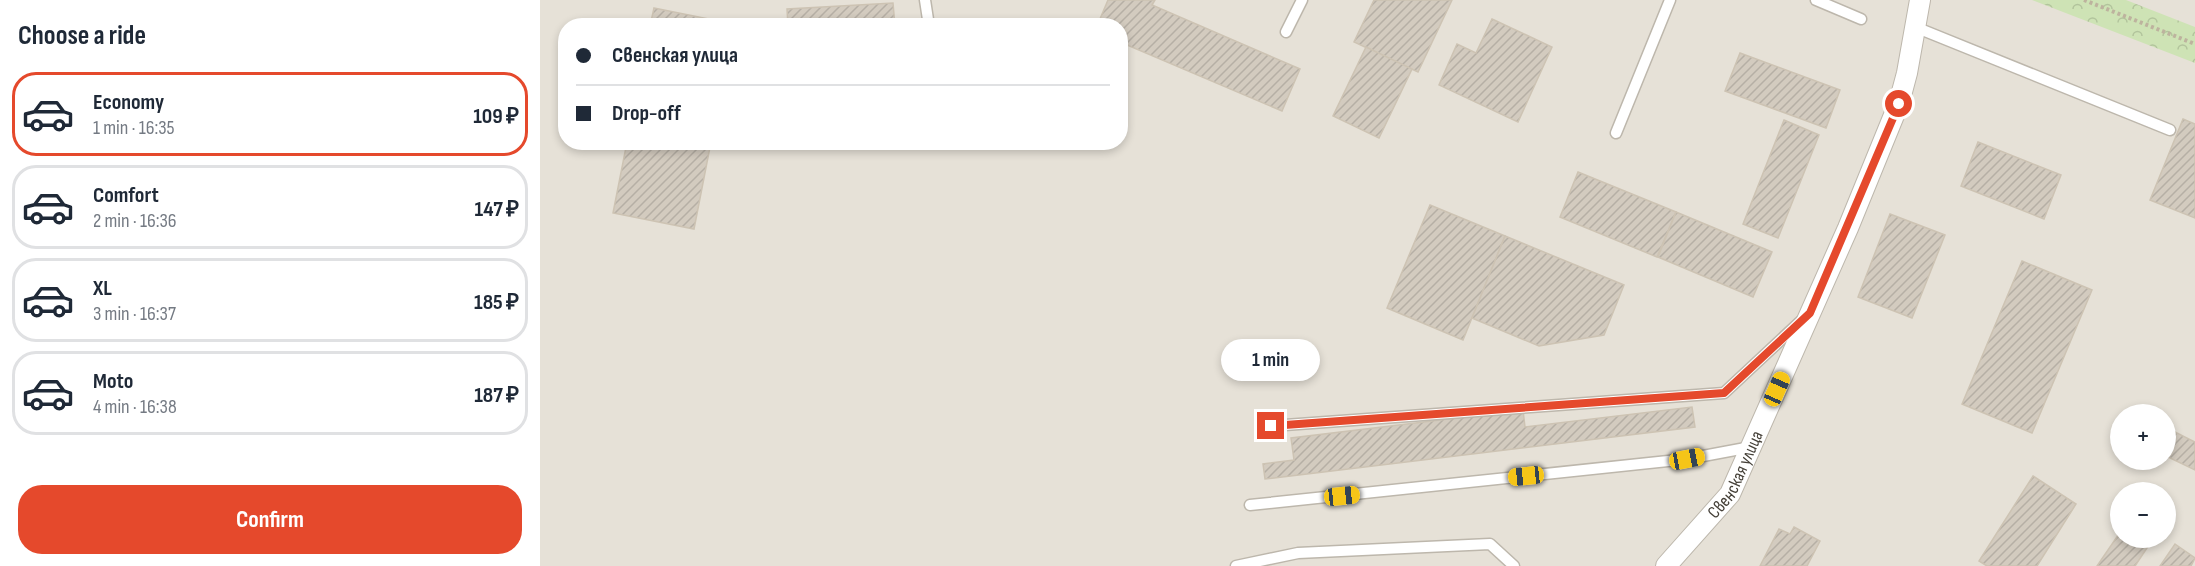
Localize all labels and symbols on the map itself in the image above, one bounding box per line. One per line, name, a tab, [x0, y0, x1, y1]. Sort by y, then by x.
route start	[1885, 90, 1912, 117]
callout: 1 min	[1222, 339, 1320, 381]
car	[1761, 369, 1793, 409]
route end	[1257, 412, 1284, 439]
street label: Свенская улица	[1703, 427, 1767, 523]
car	[1668, 447, 1706, 471]
car	[1507, 465, 1545, 487]
car	[1323, 485, 1361, 507]

